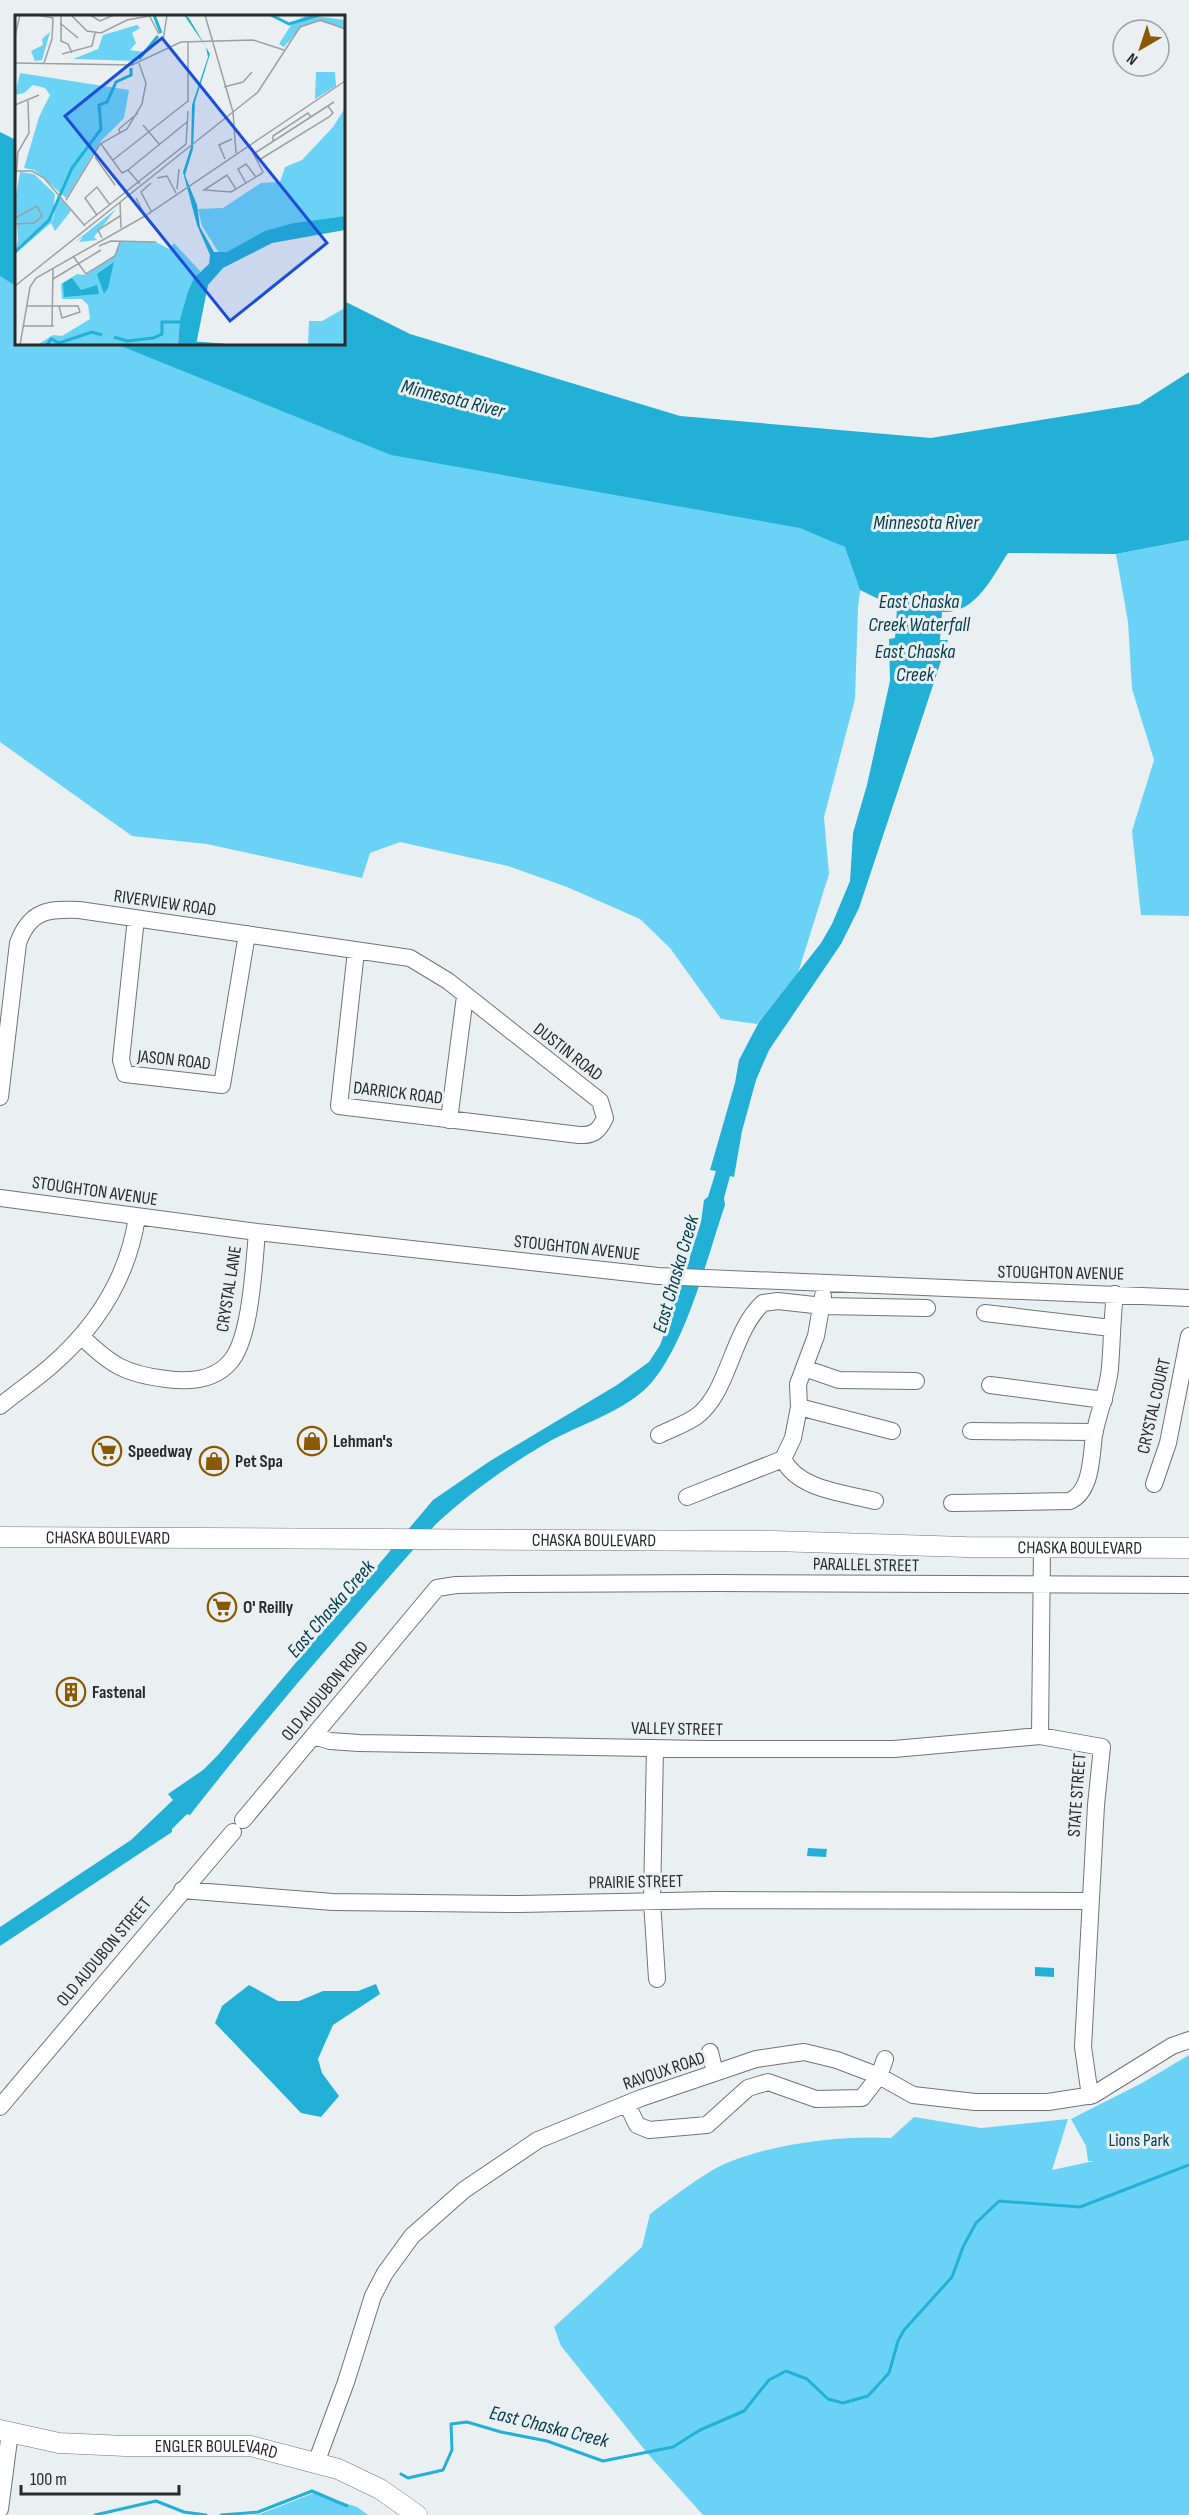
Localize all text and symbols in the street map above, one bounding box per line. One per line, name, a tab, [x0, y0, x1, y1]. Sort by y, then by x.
inset map	[15, 15, 345, 345]
north arrow	[1111, 18, 1171, 78]
text: N	[1123, 48, 1142, 69]
water label: Minnesota River	[399, 375, 508, 424]
water label: Minnesota River	[873, 511, 980, 535]
water label: East Chaska Creek Waterfall	[868, 590, 971, 637]
water label: East Chaska Creek	[875, 640, 955, 687]
street label: RIVERVIEW ROAD	[113, 885, 217, 921]
street label: DUSTIN ROAD	[529, 1019, 607, 1085]
street label: JASON ROAD	[135, 1046, 212, 1074]
street label: DARRICK ROAD	[352, 1077, 444, 1109]
street label: STOUGHTON AVENUE	[31, 1172, 159, 1210]
water label: East Chaska Creek	[648, 1212, 704, 1336]
street label: STOUGHTON AVENUE	[513, 1231, 641, 1265]
street label: CRYSTAL LANE	[212, 1245, 246, 1333]
street label: STOUGHTON AVENUE	[997, 1261, 1125, 1285]
street label: CRYSTAL COURT	[1133, 1356, 1175, 1456]
shop icon: Lehman's	[296, 1425, 328, 1457]
place label: Lehman's	[333, 1431, 393, 1452]
supermarket icon: Speedway	[91, 1435, 123, 1467]
place label: Speedway	[128, 1441, 193, 1462]
shop icon: Pet Spa	[198, 1445, 230, 1477]
place label: Pet Spa	[235, 1451, 283, 1472]
street label: CHASKA BOULEVARD	[46, 1527, 170, 1548]
street label: CHASKA BOULEVARD	[532, 1529, 656, 1551]
street label: CHASKA BOULEVARD	[1018, 1537, 1142, 1558]
street label: PARALLEL STREET	[813, 1554, 919, 1576]
water label: East Chaska Creek	[282, 1555, 380, 1663]
supermarket icon: O' Reilly	[206, 1591, 238, 1623]
place label: O' Reilly	[243, 1597, 294, 1618]
street label: OLD AUDUBON ROAD	[277, 1637, 373, 1745]
building icon: Fastenal	[55, 1676, 87, 1708]
place label: Fastenal	[92, 1682, 146, 1703]
street label: VALLEY STREET	[631, 1718, 723, 1740]
street label: STATE STREET	[1064, 1752, 1090, 1838]
street label: PRAIRIE STREET	[588, 1871, 684, 1893]
street label: OLD AUDUBON STREET	[52, 1893, 156, 2011]
street label: RAVOUX ROAD	[620, 2047, 708, 2095]
park label: Lions Park	[1109, 2130, 1170, 2151]
water label: East Chaska Creek	[487, 2401, 611, 2453]
street label: ENGLER BOULEVARD	[155, 2436, 280, 2463]
scale bar	[21, 2458, 178, 2496]
text: 100 m	[30, 2469, 67, 2490]

